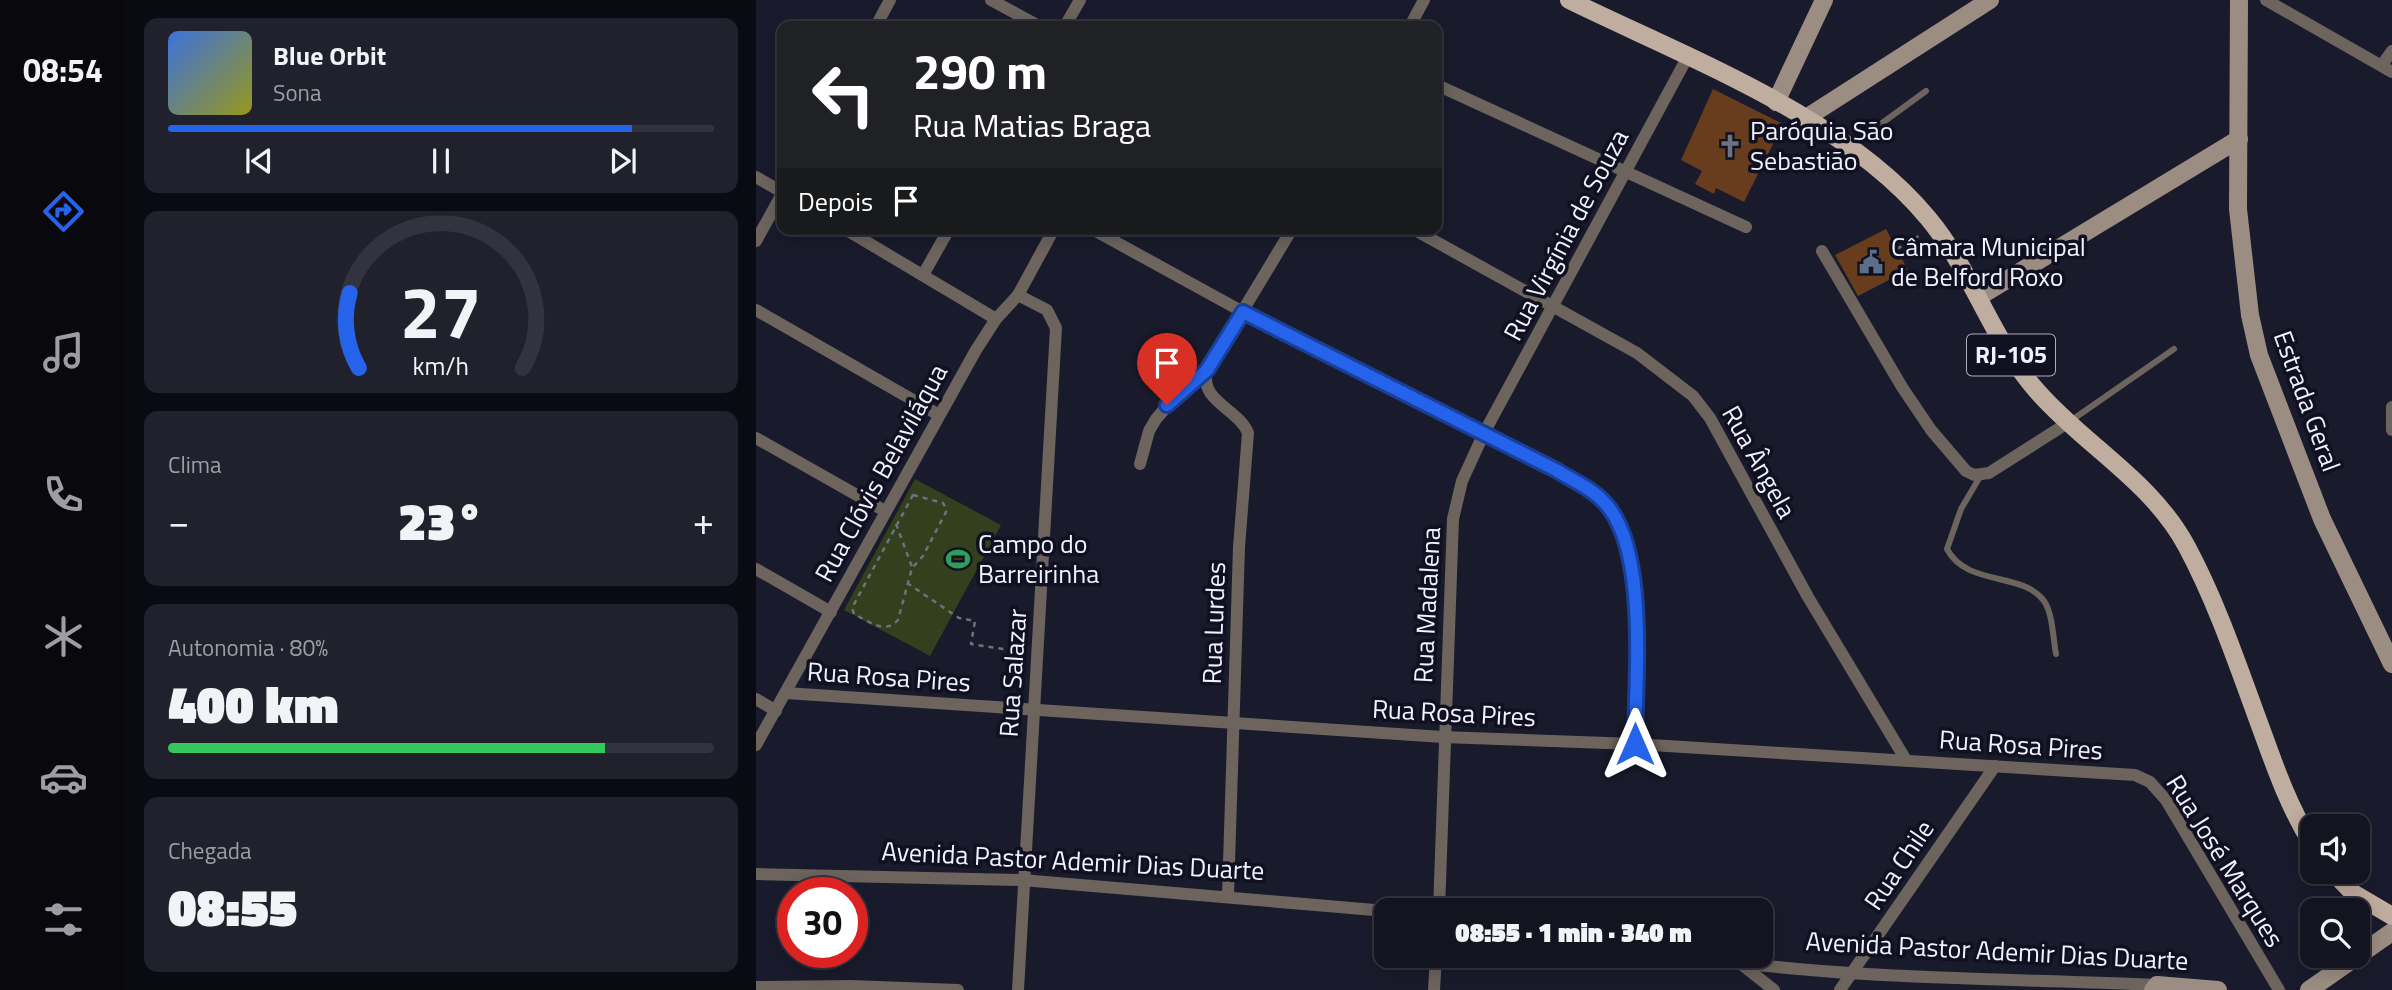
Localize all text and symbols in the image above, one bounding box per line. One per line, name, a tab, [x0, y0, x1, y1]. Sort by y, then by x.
text: 290 m	[913, 33, 1047, 108]
text: Blue Orbit	[273, 36, 386, 75]
text: 08:54	[23, 46, 103, 94]
icon: left	[798, 49, 889, 140]
text: Sona	[273, 75, 321, 110]
text: Rua Matias Braga	[913, 101, 1151, 149]
place label: Paróquia São Sebastião	[1750, 111, 1894, 180]
street label: Rua Virgínia de Souza	[1493, 122, 1638, 348]
church icon: Paróquia São Sebastião	[1716, 132, 1744, 160]
icon: previous	[240, 142, 278, 180]
icon: pause	[422, 142, 460, 180]
icon: next	[604, 142, 642, 180]
text: Depois	[798, 182, 873, 221]
icon: arrive	[887, 182, 925, 220]
icon: directions	[39, 187, 88, 236]
place label: Câmara Municipal de Belford Roxo	[1891, 227, 2086, 296]
public building icon: Câmara Municipal de Belford Roxo	[1857, 248, 1885, 276]
text: 27	[400, 256, 482, 366]
street label: Estrada Geral	[2264, 325, 2351, 477]
icon: music	[39, 328, 88, 377]
pin	[1137, 333, 1197, 405]
road number: RJ-105	[1967, 334, 2055, 376]
icon: arrive	[1148, 344, 1186, 382]
text: km/h	[413, 347, 469, 385]
street label: Rua Clóvis Belaviláqua	[804, 357, 957, 589]
street label: Rua Ângela	[1712, 398, 1806, 525]
text: Clima	[168, 447, 222, 482]
icon: phone	[39, 470, 88, 519]
text: 23°	[398, 481, 484, 560]
text: −	[168, 492, 189, 550]
text: +	[693, 492, 714, 550]
place label: Campo do Barreirinha	[978, 524, 1099, 593]
street label: Rua Madalena	[1403, 526, 1450, 684]
sports icon: Campo do Barreirinha	[944, 545, 972, 573]
street label: Rua Lurdes	[1192, 561, 1235, 685]
street label: Rua Salazar	[989, 608, 1036, 738]
icon: climate	[39, 612, 88, 661]
text: Autonomia · 80%	[168, 630, 328, 665]
street label: Rua Rosa Pires	[806, 651, 972, 702]
text: 400 km	[168, 664, 339, 743]
street label: Rua Rosa Pires	[1371, 689, 1537, 736]
position arrow	[1598, 707, 1672, 781]
street label: Rua Rosa Pires	[1938, 719, 2104, 770]
icon: car	[39, 753, 88, 802]
street label: Rua José Marques	[2157, 767, 2294, 955]
street label: Rua Chile	[1854, 812, 1943, 918]
map controls	[2300, 814, 2370, 968]
button: sound	[2300, 814, 2370, 884]
street label: Avenida Pastor Ademir Dias Duarte	[881, 831, 1265, 890]
text: Chegada	[168, 833, 252, 868]
text: 08:55	[168, 867, 297, 946]
speed limit sign: 30	[777, 877, 868, 968]
icon: filters	[39, 895, 88, 944]
button: search	[2300, 898, 2370, 968]
text: 08:55 · 1 min · 340 m	[1455, 913, 1692, 952]
street label: Avenida Pastor Ademir Dias Duarte	[1805, 921, 2189, 980]

